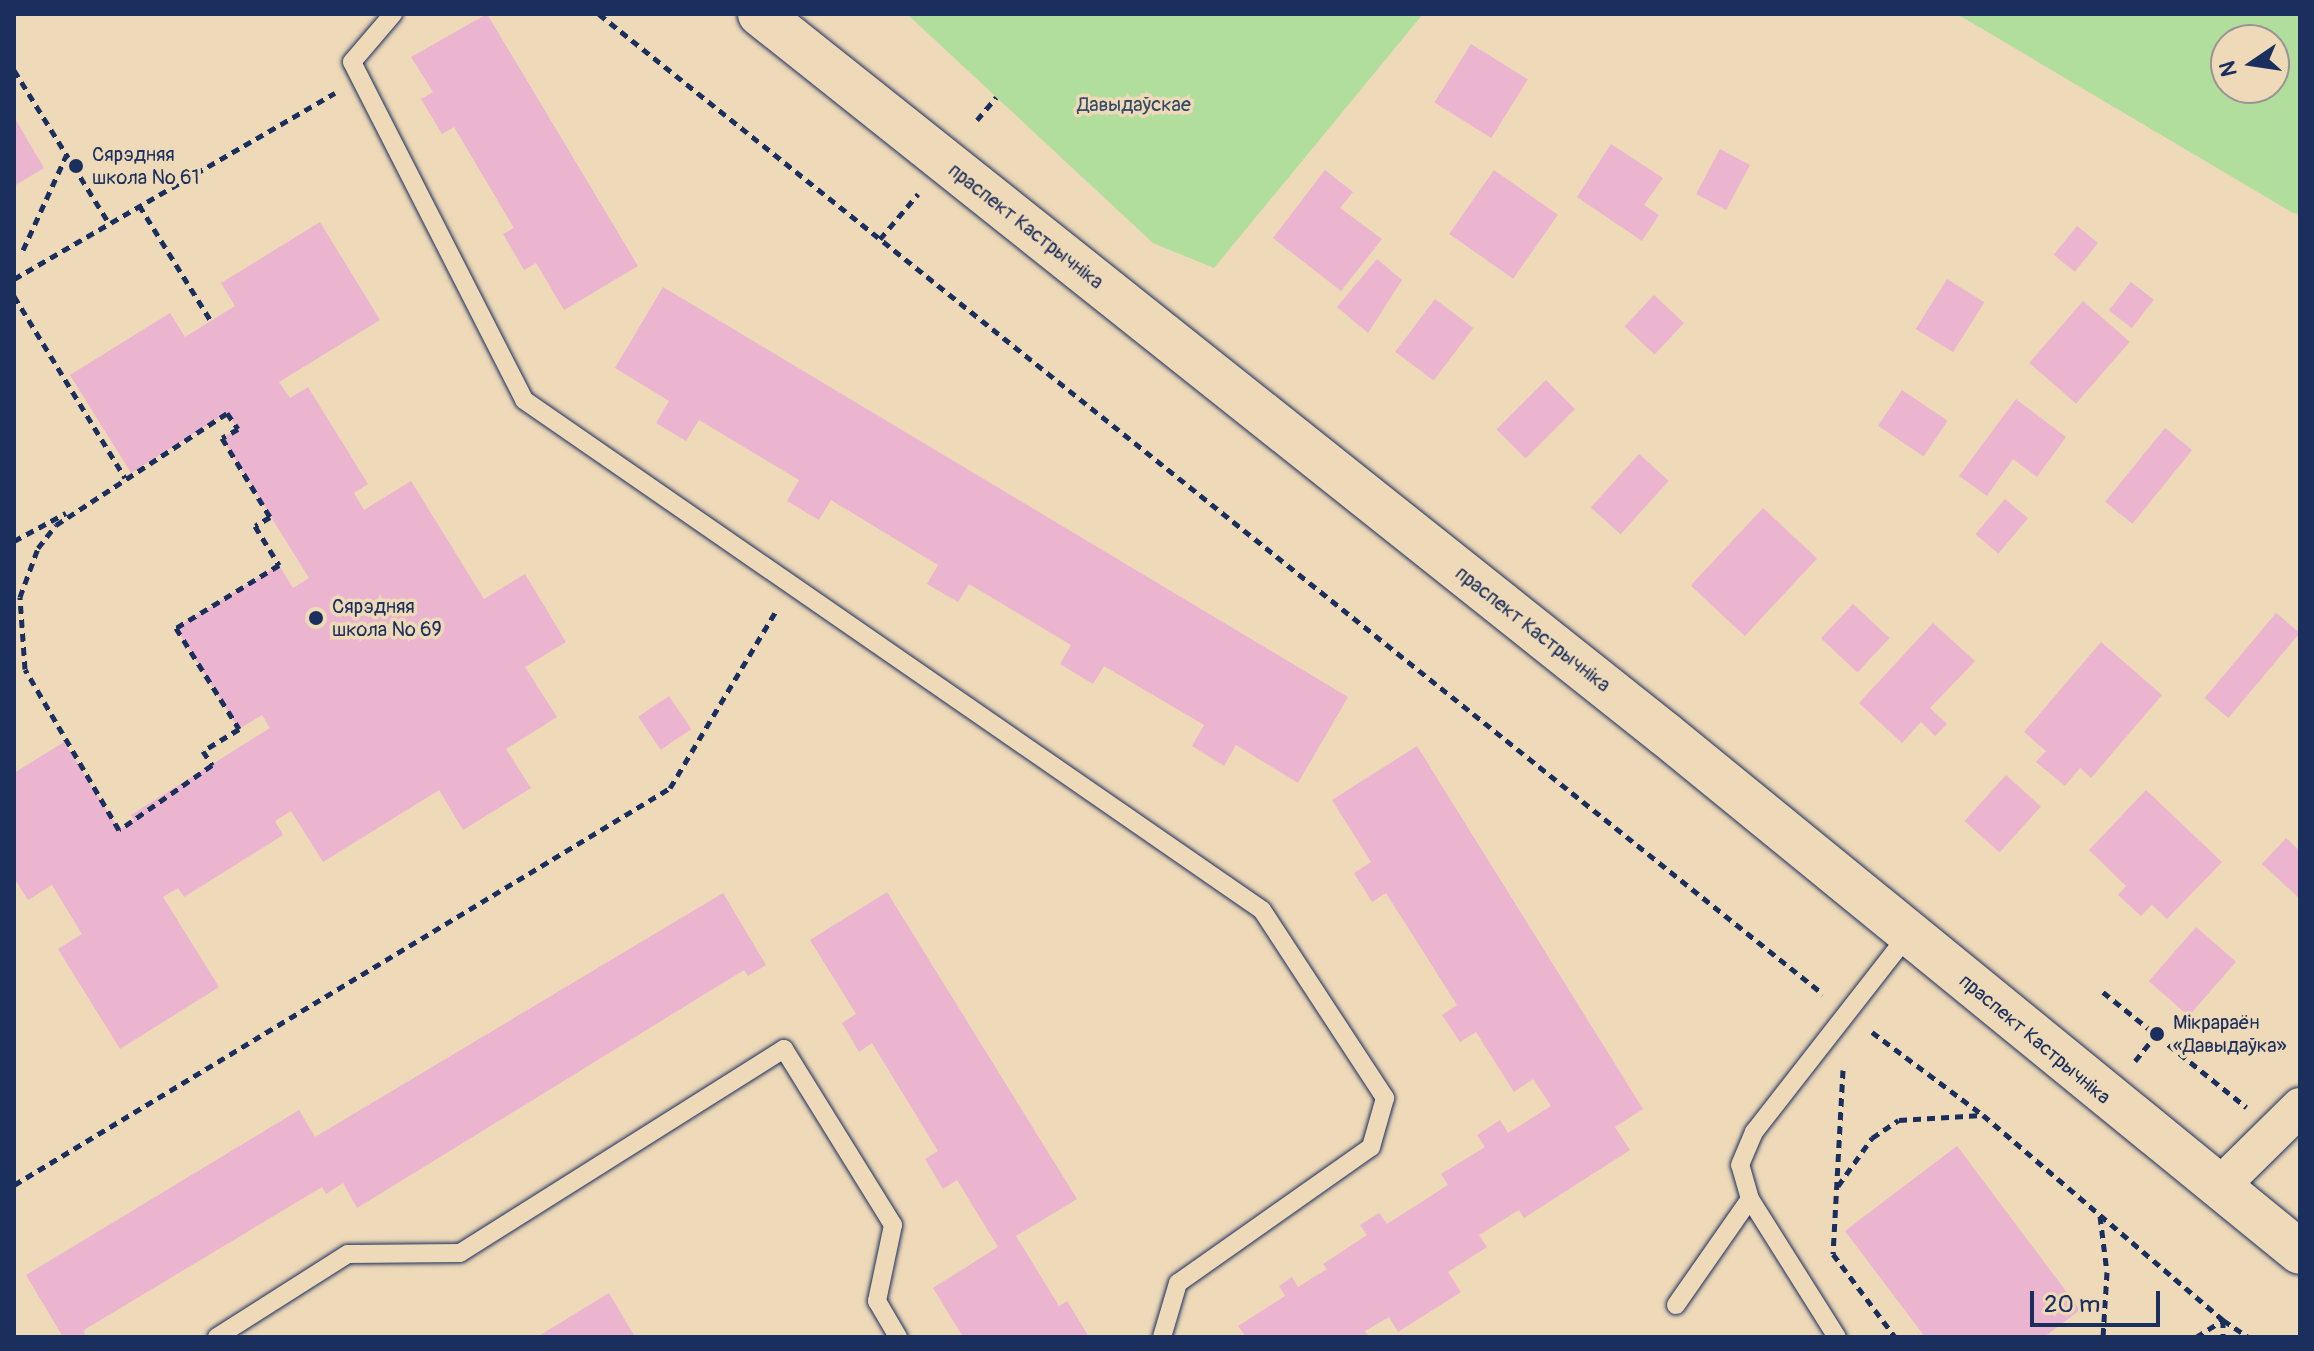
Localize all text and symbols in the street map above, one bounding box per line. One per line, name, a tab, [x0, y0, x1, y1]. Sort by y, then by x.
north arrow	[2210, 24, 2290, 104]
text: N	[2213, 59, 2244, 79]
park label: Давыдаўскае	[1077, 92, 1191, 116]
place label: Сярэдняя школа № 61	[92, 142, 199, 189]
marker: Сярэдняя школа № 61	[67, 157, 85, 175]
street label: праспект Кастрычніка	[944, 158, 1108, 294]
street label: праспект Кастрычніка	[1451, 561, 1615, 697]
place label: Сярэдняя школа № 69	[332, 594, 442, 641]
marker: Сярэдняя школа № 69	[307, 609, 325, 627]
street label: праспект Кастрычніка	[1955, 969, 2115, 1109]
place label: Мікрараён «Давыдаўка»	[2173, 1010, 2287, 1057]
marker: Мікрараён «Давыдаўка»	[2148, 1025, 2166, 1043]
scale bar	[2034, 1275, 2164, 1325]
text: 20 m	[2044, 1290, 2100, 1319]

